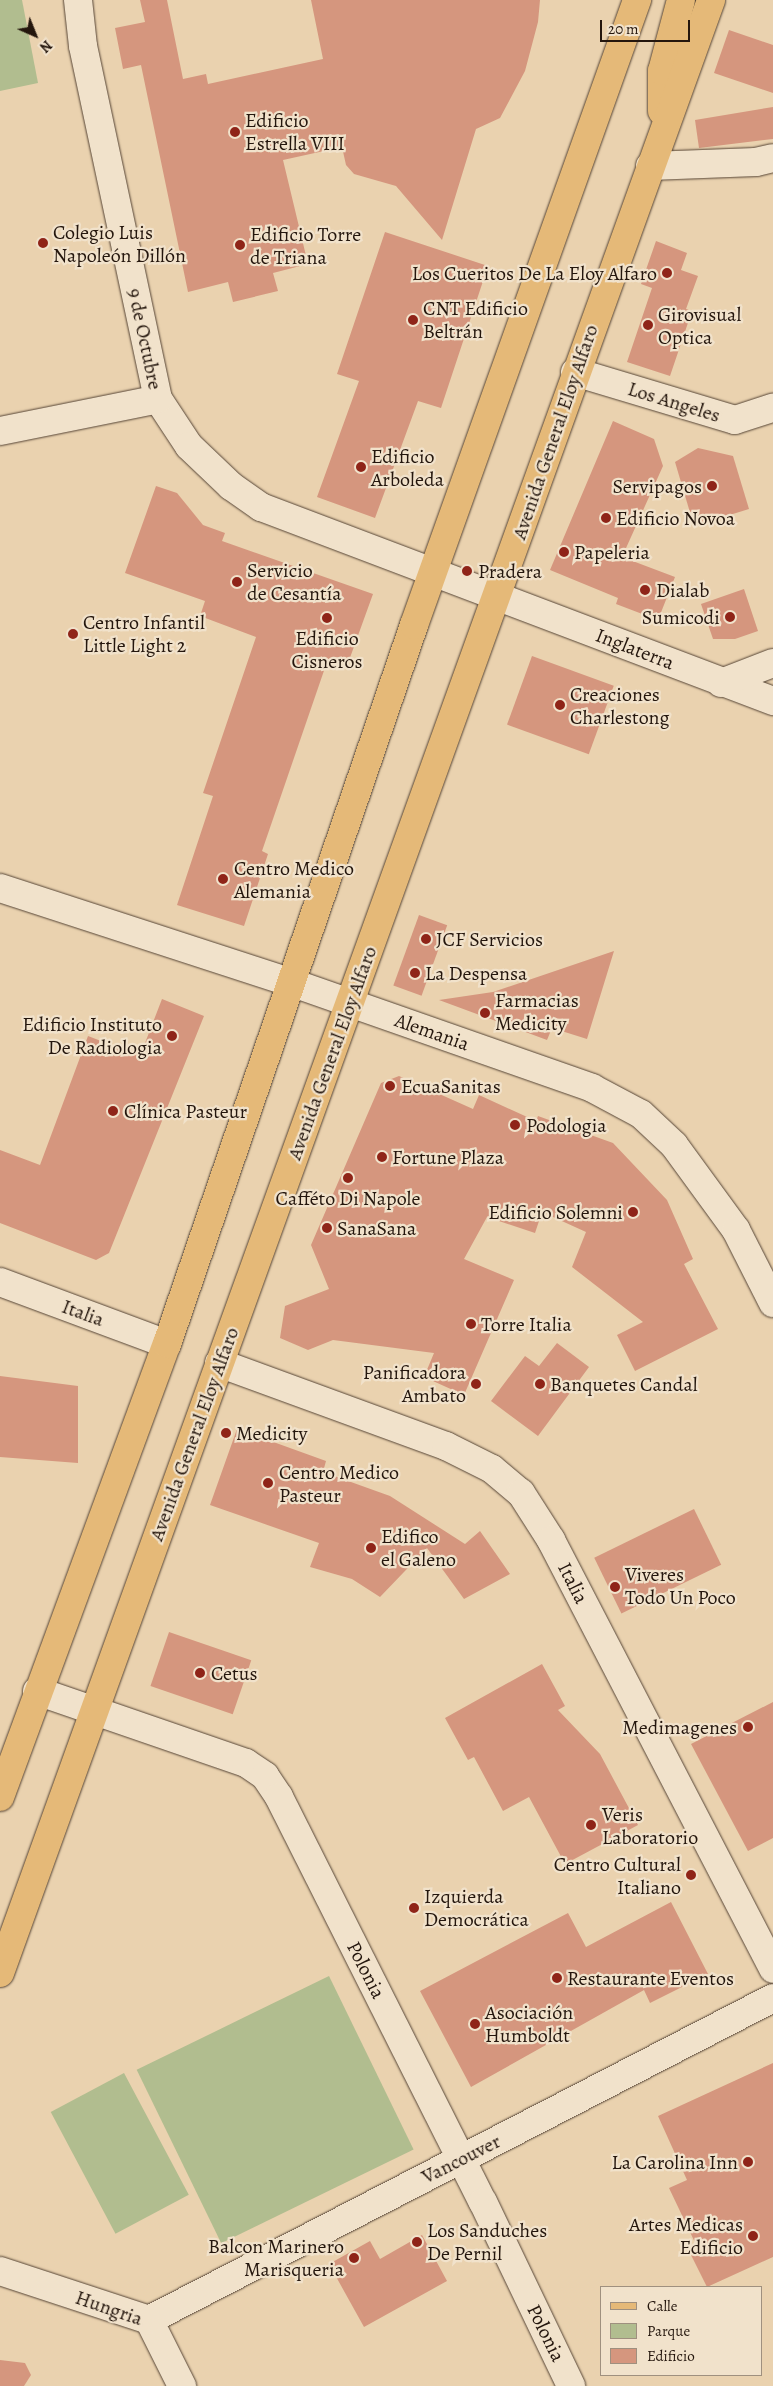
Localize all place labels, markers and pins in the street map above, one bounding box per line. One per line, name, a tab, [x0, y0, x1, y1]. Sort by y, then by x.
place label: Edificio Estrella VIII	[245, 108, 345, 155]
marker: Edificio Estrella VIII	[229, 126, 241, 138]
place label: Colegio Luis Napoleón Dillón	[53, 220, 186, 267]
place label: Edificio Torre de Triana	[250, 222, 361, 269]
marker: Colegio Luis Napoleón Dillón	[37, 237, 49, 249]
marker: Edificio Torre de Triana	[234, 239, 246, 251]
place label: Los Cueritos De La Eloy Alfaro	[412, 261, 657, 285]
marker: Los Cueritos De La Eloy Alfaro	[661, 267, 673, 279]
place label: CNT Edificio Beltrán	[423, 296, 528, 343]
place label: Girovisual Optica	[658, 302, 741, 349]
marker: CNT Edificio Beltrán	[407, 314, 419, 326]
marker: Girovisual Optica	[642, 319, 654, 331]
place label: Edificio Arboleda	[371, 444, 444, 491]
marker: Edificio Arboleda	[355, 461, 367, 473]
place label: Servipagos	[612, 474, 702, 498]
marker: Servipagos	[706, 480, 718, 492]
place label: Edificio Novoa	[616, 506, 735, 530]
marker: Edificio Novoa	[600, 512, 612, 524]
place label: Papeleria	[574, 540, 650, 564]
marker: Papeleria	[558, 546, 570, 558]
place label: Servicio de Cesantía	[247, 558, 342, 605]
place label: Pradera	[478, 559, 542, 583]
marker: Pradera	[460, 564, 474, 578]
marker: Servicio de Cesantía	[231, 576, 243, 588]
place label: Dialab	[656, 578, 709, 602]
marker: Dialab	[638, 583, 652, 597]
place label: Sumicodi	[642, 605, 720, 629]
place label: Centro Infantil Little Light 2	[83, 610, 205, 657]
marker: Sumicodi	[724, 611, 736, 623]
marker: Edificio Cisneros	[321, 612, 333, 624]
place label: Edificio Cisneros	[291, 626, 363, 673]
marker: Centro Infantil Little Light 2	[67, 628, 79, 640]
place label: Creaciones Charlestong	[570, 682, 670, 729]
marker: Creaciones Charlestong	[554, 699, 566, 711]
place label: Centro Medico Alemania	[234, 856, 354, 903]
marker: Centro Medico Alemania	[216, 872, 230, 886]
place label: JCF Servicios	[436, 927, 543, 951]
marker: JCF Servicios	[420, 933, 432, 945]
place label: La Despensa	[425, 961, 527, 985]
marker: La Despensa	[409, 967, 421, 979]
place label: Farmacias Medicity	[495, 989, 579, 1036]
marker: Farmacias Medicity	[479, 1007, 491, 1019]
place label: Edificio Instituto De Radiologia	[22, 1012, 162, 1059]
marker: Edificio Instituto De Radiologia	[166, 1030, 178, 1042]
place label: EcuaSanitas	[401, 1074, 501, 1098]
marker: EcuaSanitas	[383, 1079, 397, 1093]
place label: Clínica Pasteur	[124, 1099, 247, 1123]
marker: Clínica Pasteur	[106, 1104, 120, 1118]
place label: Podologia	[526, 1113, 607, 1137]
marker: Podologia	[508, 1118, 522, 1132]
place label: Fortune Plaza	[392, 1145, 504, 1169]
marker: Fortune Plaza	[376, 1151, 388, 1163]
marker: Cafféto Di Napole	[342, 1172, 354, 1184]
place label: Cafféto Di Napole	[276, 1186, 420, 1210]
place label: Edificio Solemni	[488, 1200, 623, 1224]
marker: Edificio Solemni	[627, 1206, 639, 1218]
place label: SanaSana	[337, 1216, 416, 1240]
marker: SanaSana	[321, 1222, 333, 1234]
place label: Torre Italia	[481, 1312, 572, 1336]
marker: Torre Italia	[465, 1318, 477, 1330]
place label: Panificadora Ambato	[363, 1360, 466, 1407]
place label: Banquetes Candal	[550, 1372, 698, 1396]
marker: Panificadora Ambato	[470, 1378, 482, 1390]
marker: Banquetes Candal	[534, 1378, 546, 1390]
place label: Medicity	[236, 1421, 308, 1445]
marker: Medicity	[220, 1427, 232, 1439]
place label: Centro Medico Pasteur	[279, 1460, 399, 1507]
marker: Centro Medico Pasteur	[261, 1476, 275, 1490]
place label: Edifico el Galeno	[381, 1524, 456, 1571]
marker: Edifico el Galeno	[365, 1542, 377, 1554]
place label: Viveres Todo Un Poco	[625, 1563, 736, 1610]
marker: Viveres Todo Un Poco	[609, 1581, 621, 1593]
place label: Cetus	[211, 1661, 258, 1685]
marker: Cetus	[193, 1666, 207, 1680]
place label: Medimagenes	[622, 1715, 737, 1739]
marker: Medimagenes	[741, 1720, 755, 1734]
place label: Veris Laboratorio	[602, 1802, 698, 1849]
marker: Veris Laboratorio	[584, 1818, 598, 1832]
place label: Centro Cultural Italiano	[554, 1852, 681, 1899]
marker: Centro Cultural Italiano	[685, 1869, 697, 1881]
place label: Izquierda Democrática	[424, 1884, 529, 1931]
marker: Izquierda Democrática	[408, 1902, 420, 1914]
place label: Restaurante Eventos	[567, 1966, 734, 1990]
marker: Restaurante Eventos	[551, 1972, 563, 1984]
place label: Asociación Humboldt	[485, 2000, 573, 2047]
marker: Asociación Humboldt	[469, 2018, 481, 2030]
place label: La Carolina Inn	[612, 2150, 738, 2174]
marker: La Carolina Inn	[742, 2156, 754, 2168]
place label: Artes Medicas Edificio	[629, 2212, 743, 2259]
place label: Los Sanduches De Pernil	[427, 2218, 547, 2265]
marker: Artes Medicas Edificio	[747, 2230, 759, 2242]
place label: Balcon Marinero Marisqueria	[208, 2234, 344, 2281]
marker: Los Sanduches De Pernil	[411, 2236, 423, 2248]
marker: Balcon Marinero Marisqueria	[348, 2252, 360, 2264]

